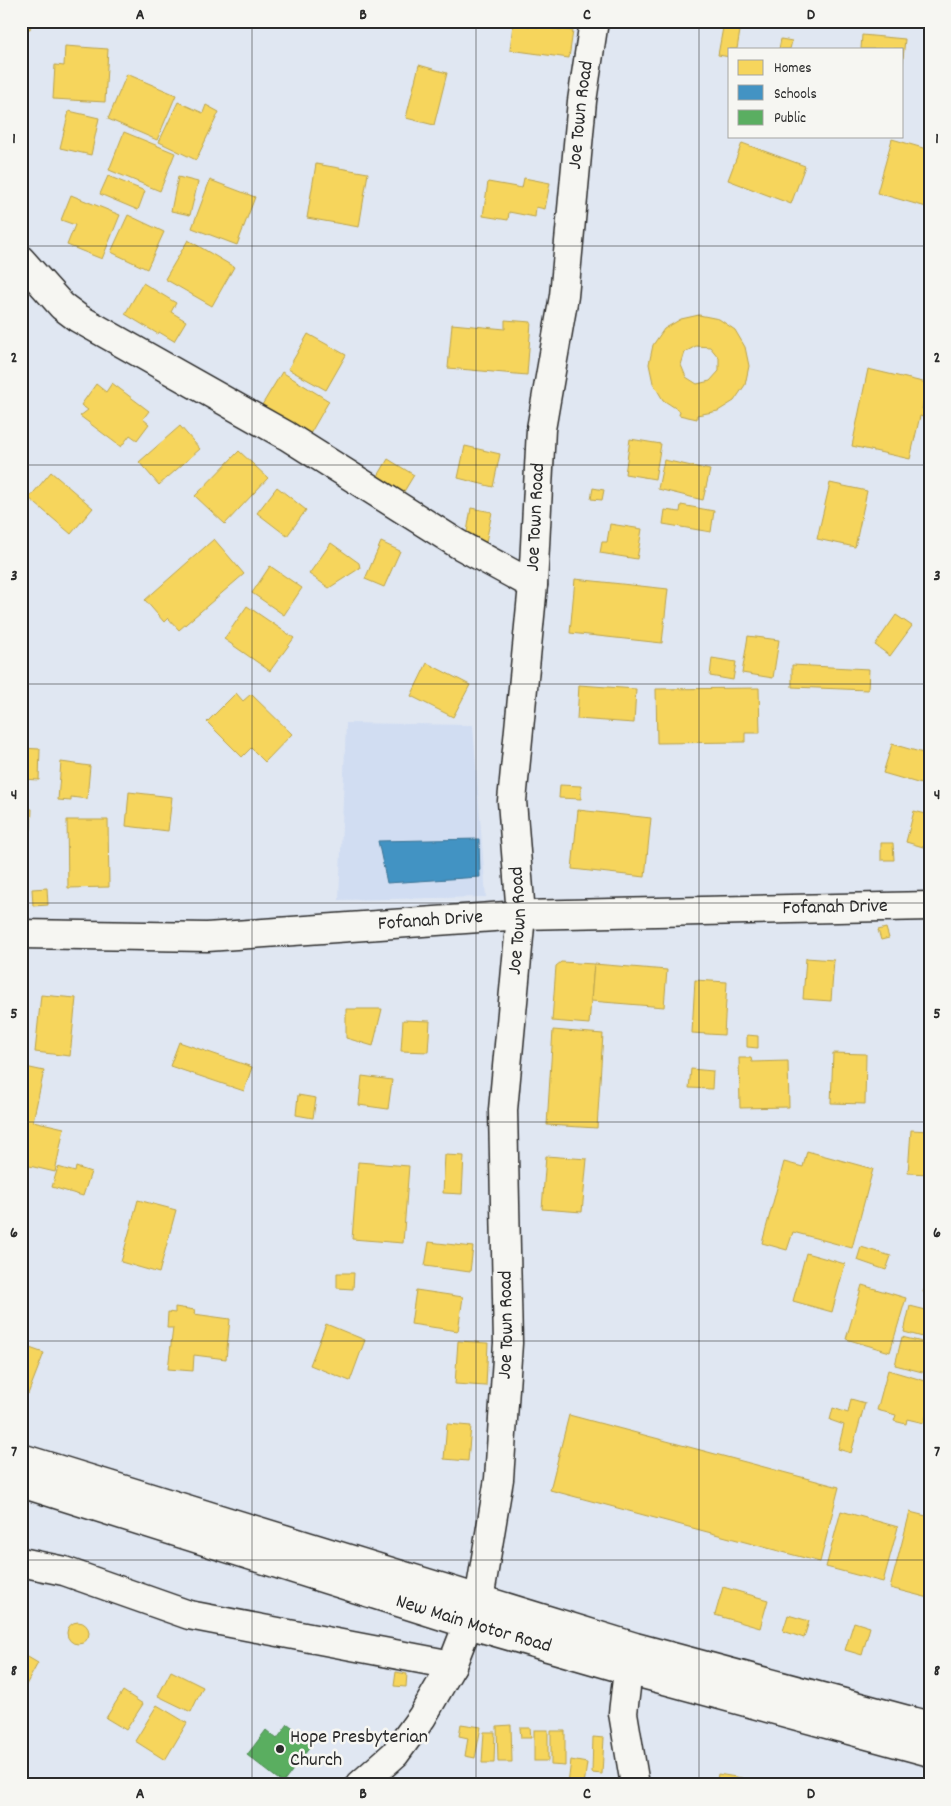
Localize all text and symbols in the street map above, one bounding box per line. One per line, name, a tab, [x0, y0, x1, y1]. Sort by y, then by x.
text: A	[136, 4, 145, 27]
text: B	[359, 4, 367, 27]
text: C	[583, 4, 591, 27]
text: D	[807, 4, 816, 27]
legend	[728, 48, 904, 138]
text: Homes	[774, 58, 812, 80]
street label: Joe Town Road	[562, 59, 602, 171]
text: Schools	[774, 84, 817, 106]
text: Public	[774, 108, 806, 130]
text: 1	[12, 128, 16, 151]
text: 1	[935, 128, 939, 151]
text: 2	[11, 347, 18, 370]
text: 2	[934, 347, 941, 370]
street label: Joe Town Road	[520, 462, 553, 572]
text: 3	[10, 565, 18, 588]
text: 3	[933, 565, 941, 588]
text: 4	[11, 784, 17, 807]
text: 4	[934, 784, 940, 807]
street label: Joe Town Road	[502, 865, 535, 976]
street label: Fofanah Drive	[782, 893, 888, 923]
street label: Fofanah Drive	[377, 904, 484, 939]
text: 5	[10, 1003, 18, 1026]
text: 5	[933, 1003, 941, 1026]
text: 6	[10, 1222, 18, 1245]
text: 6	[933, 1222, 941, 1245]
street label: Joe Town Road	[492, 1270, 522, 1380]
text: 7	[11, 1441, 17, 1464]
text: 7	[934, 1441, 940, 1464]
street label: New Main Motor Road	[392, 1588, 554, 1661]
text: 8	[11, 1660, 18, 1683]
text: 8	[934, 1660, 941, 1683]
place label: Hope Presbyterian Church	[290, 1724, 428, 1775]
marker: Hope Presbyterian Church	[274, 1743, 286, 1755]
text: A	[136, 1783, 145, 1806]
text: B	[359, 1783, 367, 1806]
text: C	[583, 1783, 591, 1806]
text: D	[807, 1783, 816, 1806]

